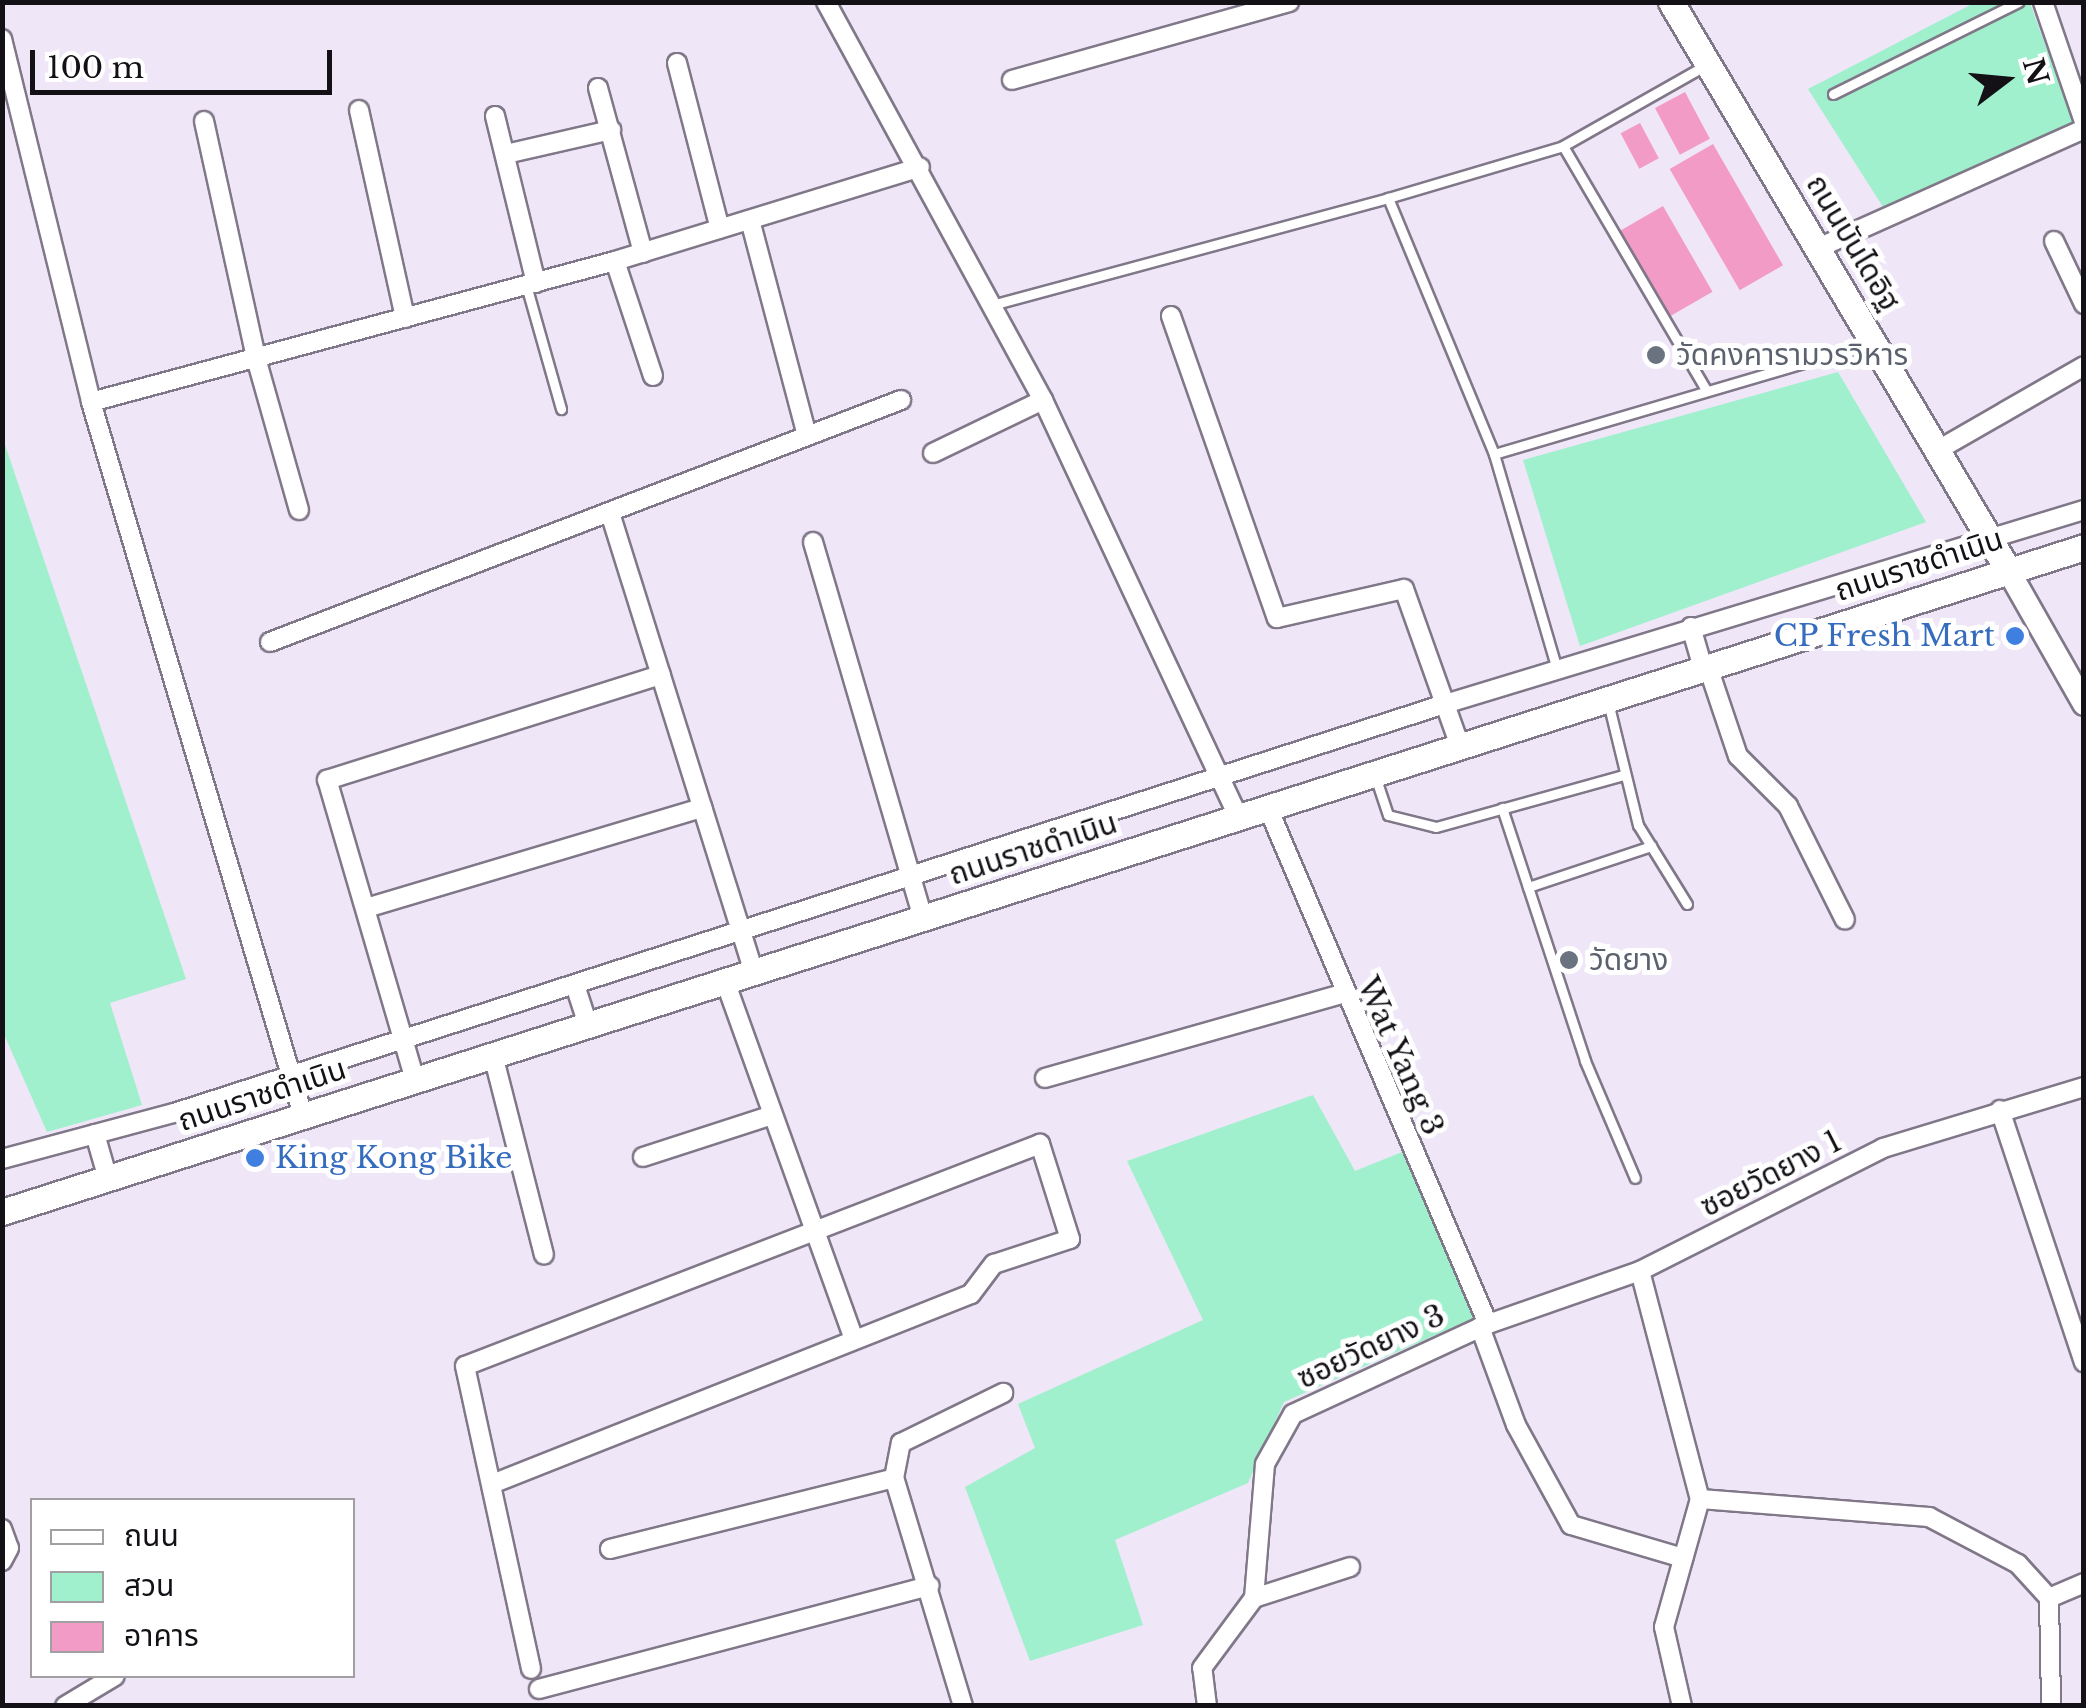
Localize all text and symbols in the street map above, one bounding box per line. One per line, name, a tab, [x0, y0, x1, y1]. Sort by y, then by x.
scale bar	[35, 30, 338, 92]
north arrow	[1956, 30, 2056, 130]
text: 100 m	[47, 49, 144, 86]
text: N	[2015, 54, 2056, 89]
street label: ถนนบันไดอิฐ	[1798, 168, 1908, 318]
place label: วัดคงคารามวรวิหาร	[1676, 337, 1908, 373]
marker: วัดคงคารามวรวิหาร	[1645, 344, 1667, 366]
street label: ถนนราชดำเนิน	[1831, 521, 2007, 609]
place label: CP Fresh Mart	[1773, 618, 1995, 654]
marker: CP Fresh Mart	[2004, 625, 2026, 647]
street label: ถนนราชดำเนิน	[945, 805, 1121, 893]
place label: วัดยาง	[1589, 942, 1668, 978]
marker: วัดยาง	[1558, 949, 1580, 971]
street label: Wat Yang 3	[1349, 971, 1451, 1141]
street label: ถนนราชดำเนิน	[174, 1051, 350, 1139]
street label: ซอยวัดยาง 1	[1695, 1123, 1847, 1225]
place label: King Kong Bike	[275, 1140, 513, 1176]
marker: King Kong Bike	[244, 1147, 266, 1169]
street label: ซอยวัดยาง 3	[1292, 1297, 1450, 1397]
legend	[30, 1498, 355, 1678]
text: ถนน	[124, 1517, 179, 1554]
text: สวน	[124, 1567, 174, 1604]
text: อาคาร	[124, 1617, 199, 1654]

